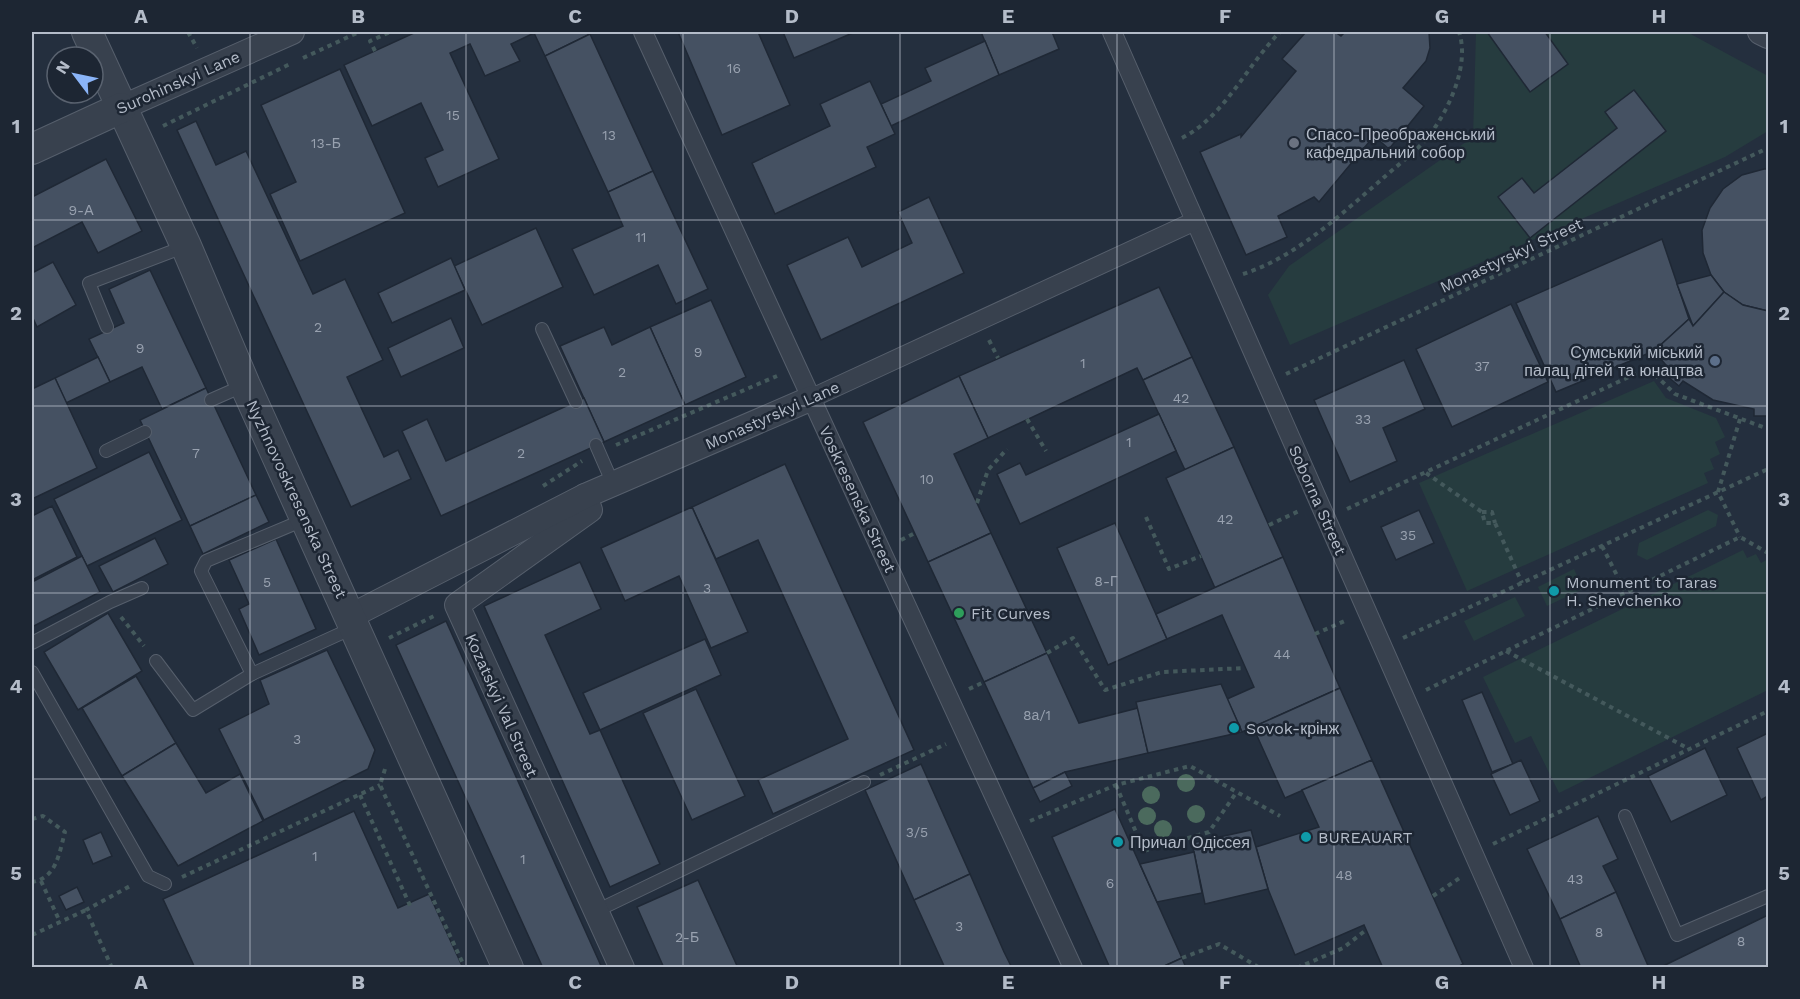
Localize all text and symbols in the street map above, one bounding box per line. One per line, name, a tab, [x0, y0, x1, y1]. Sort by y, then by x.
text: A	[134, 4, 148, 28]
text: B	[351, 4, 365, 28]
text: C	[568, 4, 582, 28]
text: D	[785, 4, 799, 28]
text: E	[1002, 4, 1014, 28]
text: F	[1219, 4, 1231, 28]
text: G	[1435, 4, 1449, 28]
text: H	[1652, 4, 1666, 28]
north arrow	[45, 45, 105, 105]
street label: Surohinskyi Lane	[113, 47, 243, 118]
text: N	[52, 57, 74, 77]
house number: 16	[727, 60, 741, 76]
house number: 15	[446, 107, 460, 123]
text: 1	[12, 114, 20, 138]
text: 1	[1780, 114, 1788, 138]
place label: Спасо-Преображенський кафедральний собор	[1306, 125, 1495, 162]
house number: 13	[602, 127, 616, 143]
house number: 13-Б	[311, 135, 341, 151]
marker: Спасо-Преображенський кафедральний собор	[1287, 136, 1301, 150]
house number: 9-А	[68, 202, 94, 218]
street label: Monastyrskyi Street	[1437, 214, 1586, 297]
house number: 11	[636, 229, 646, 245]
text: 2	[10, 301, 22, 325]
text: 2	[1778, 301, 1790, 325]
house number: 2	[314, 319, 322, 335]
house number: 9	[136, 340, 144, 356]
place label: Сумський міський палац дітей та юнацтва	[1524, 343, 1703, 380]
house number: 9	[694, 344, 702, 360]
marker: Сумський міський палац дітей та юнацтва	[1708, 354, 1722, 368]
house number: 1	[1080, 355, 1086, 371]
house number: 37	[1474, 358, 1490, 374]
house number: 2	[618, 364, 626, 380]
street label: Monastyrskyi Lane	[702, 377, 842, 454]
house number: 42	[1173, 390, 1189, 406]
street label: Nyzhnovoskresenska Street	[242, 397, 351, 601]
house number: 33	[1355, 411, 1371, 427]
street label: Voskresenska Street	[815, 423, 900, 576]
house number: 1	[1126, 434, 1132, 450]
street label: Soborna Street	[1285, 442, 1350, 558]
house number: 7	[192, 445, 200, 461]
house number: 2	[517, 445, 525, 461]
house number: 10	[920, 471, 934, 487]
text: 3	[10, 487, 22, 511]
text: 3	[1778, 487, 1790, 511]
house number: 42	[1217, 511, 1233, 527]
house number: 35	[1400, 527, 1416, 543]
house number: 8-Г	[1094, 573, 1118, 589]
place label: Monument to Taras H. Shevchenko	[1566, 573, 1717, 610]
house number: 5	[263, 574, 271, 590]
house number: 3	[703, 580, 711, 596]
marker: Monument to Taras H. Shevchenko	[1547, 584, 1561, 598]
place label: Fit Curves	[971, 604, 1051, 623]
marker: Fit Curves	[952, 606, 966, 620]
street label: Kozatskyi Val Street	[461, 631, 542, 780]
house number: 44	[1273, 646, 1291, 662]
text: 4	[10, 674, 23, 698]
text: 4	[1778, 674, 1791, 698]
house number: 8а/1	[1023, 707, 1051, 723]
place label: Sovok-крінж	[1246, 719, 1339, 738]
marker: Sovok-крінж	[1227, 721, 1241, 735]
house number: 3	[293, 731, 301, 747]
house number: 3/5	[906, 824, 928, 840]
place label: BUREAUART	[1318, 828, 1413, 847]
marker: BUREAUART	[1299, 830, 1313, 844]
place label: Причал Одіссея	[1130, 833, 1250, 852]
marker: Причал Одіссея	[1111, 835, 1125, 849]
house number: 1	[312, 848, 318, 864]
house number: 1	[520, 851, 526, 867]
text: 5	[10, 861, 22, 885]
text: 5	[1778, 861, 1790, 885]
house number: 48	[1335, 867, 1353, 883]
house number: 43	[1567, 871, 1583, 887]
house number: 6	[1106, 875, 1114, 891]
house number: 3	[955, 918, 963, 934]
house number: 8	[1595, 924, 1603, 940]
house number: 2-Б	[675, 929, 699, 945]
house number: 8	[1737, 933, 1745, 949]
text: A	[134, 970, 148, 994]
text: B	[351, 970, 365, 994]
text: C	[568, 970, 582, 994]
text: D	[785, 970, 799, 994]
text: E	[1002, 970, 1014, 994]
text: F	[1219, 970, 1231, 994]
text: G	[1435, 970, 1449, 994]
text: H	[1652, 970, 1666, 994]

